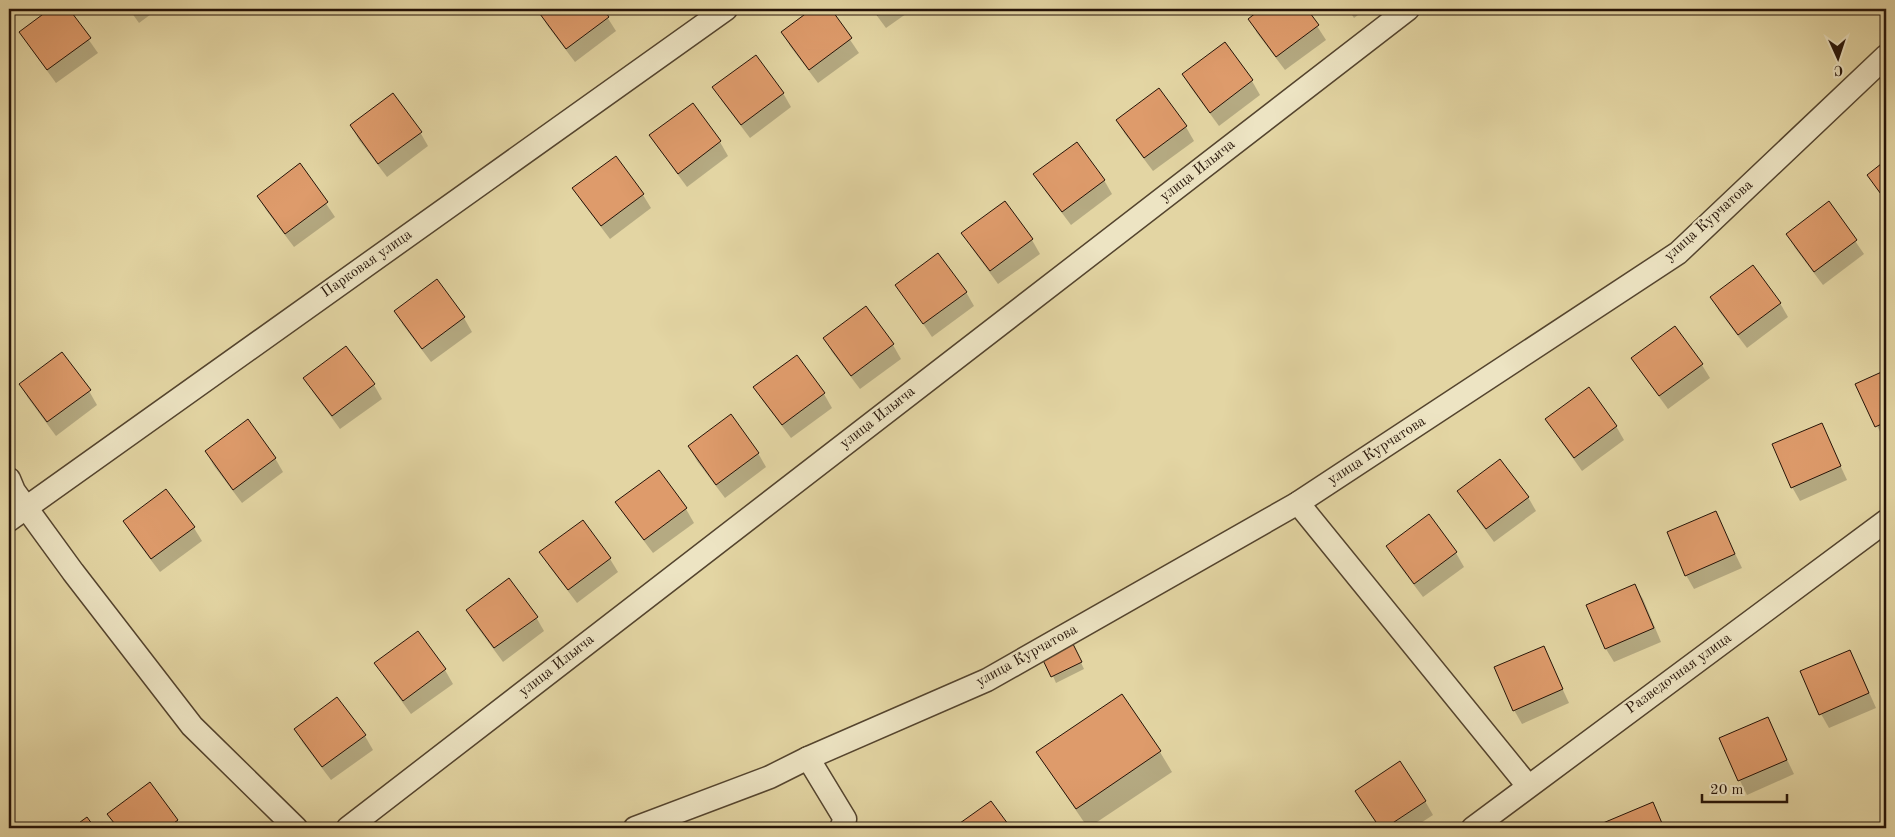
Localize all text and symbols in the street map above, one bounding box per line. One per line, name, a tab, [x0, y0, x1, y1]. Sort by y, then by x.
north arrow	[1812, 32, 1862, 82]
text: С	[1834, 63, 1844, 77]
street label: улица Ильича	[1158, 137, 1239, 205]
street label: улица Курчатова	[1662, 177, 1757, 264]
street label: Парковая улица	[319, 227, 416, 301]
street label: улица Ильича	[838, 384, 919, 452]
street label: улица Курчатова	[1325, 414, 1429, 488]
street label: улица Курчатова	[974, 622, 1081, 690]
street label: Разведочная улица	[1623, 630, 1735, 717]
street label: улица Ильича	[517, 632, 598, 700]
scale bar	[1702, 772, 1788, 804]
text: 20 m	[1710, 783, 1744, 798]

